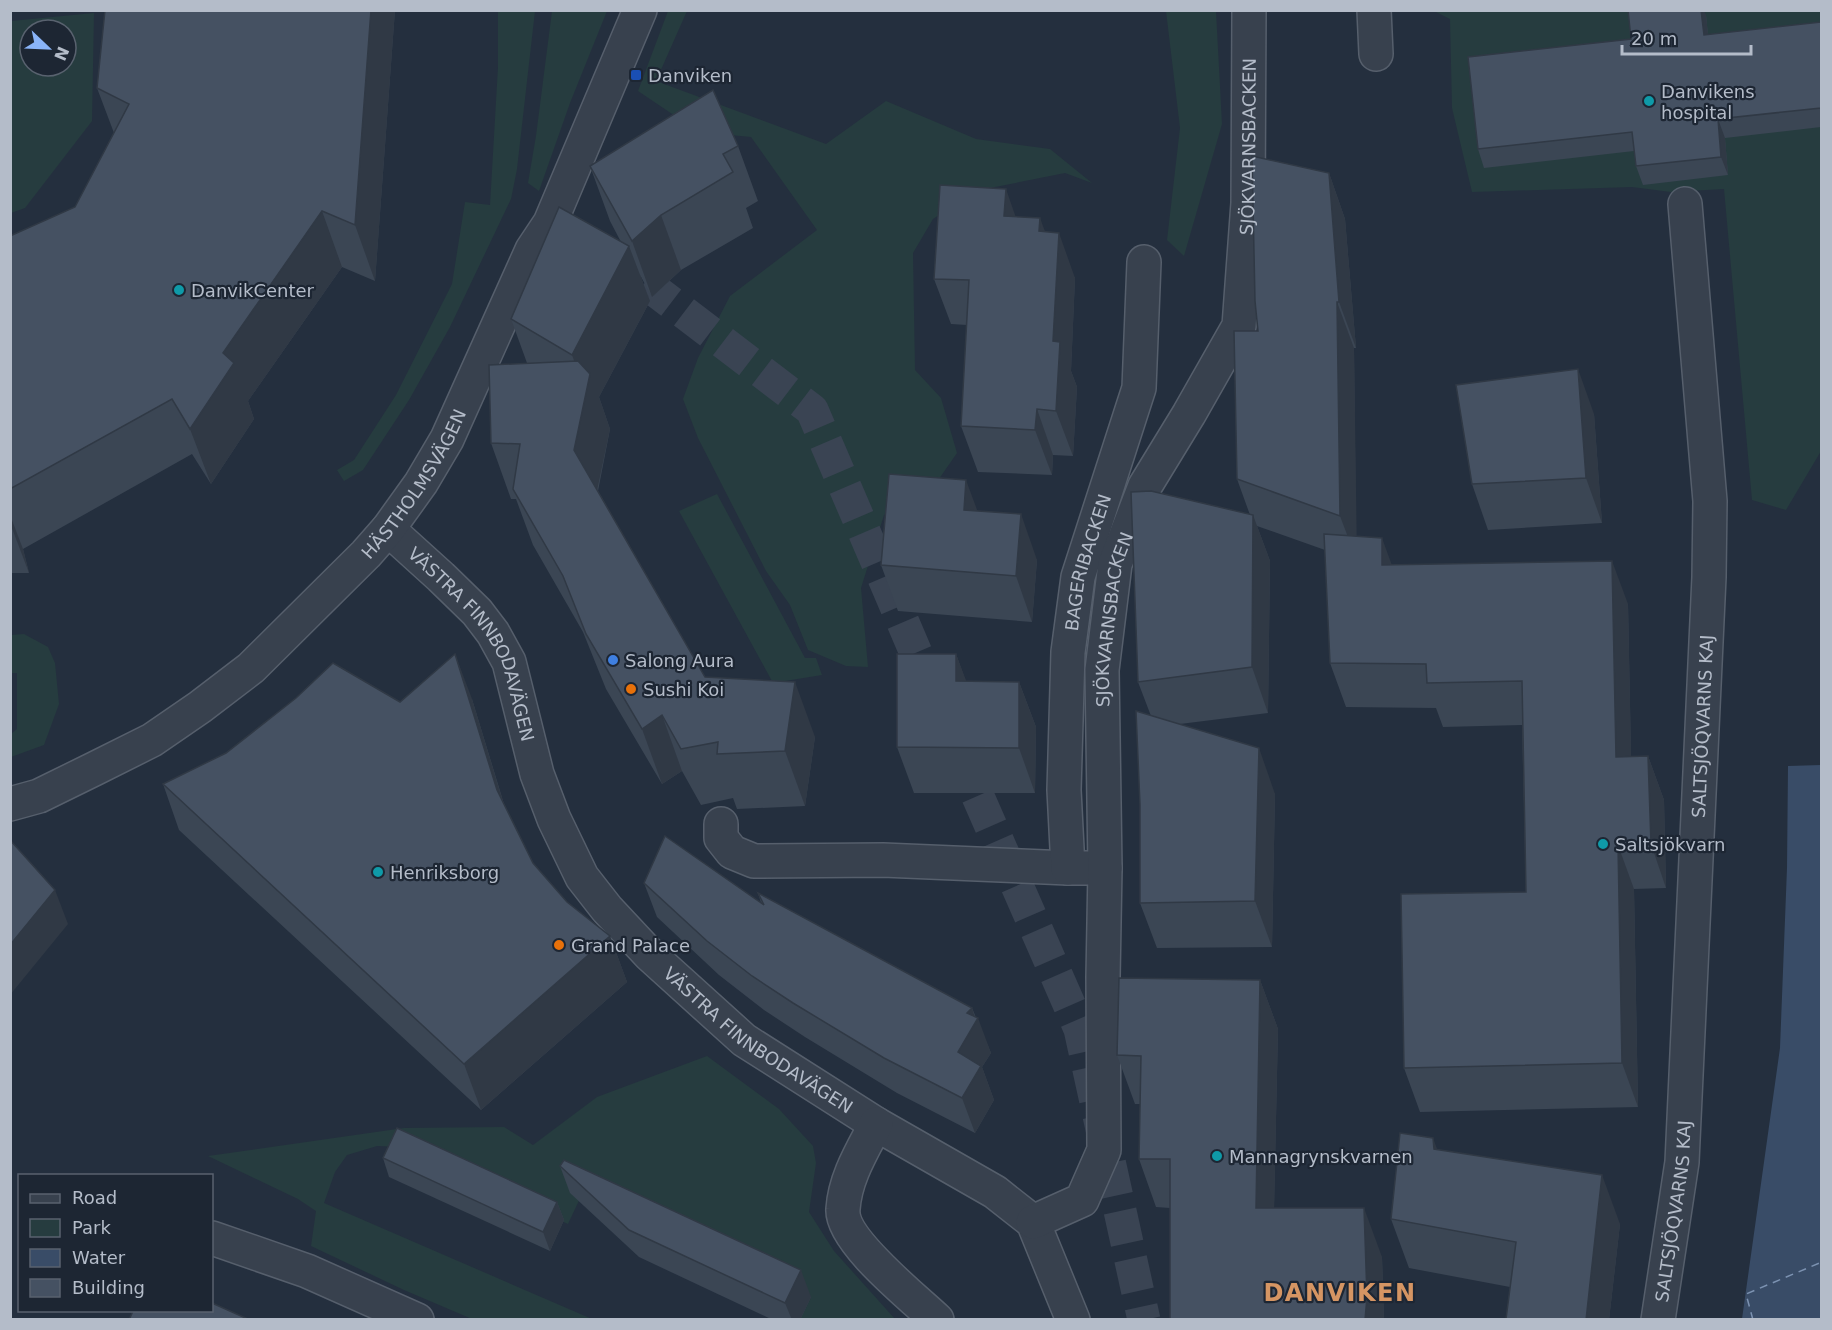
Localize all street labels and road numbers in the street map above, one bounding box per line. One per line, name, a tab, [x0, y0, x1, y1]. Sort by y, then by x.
street label: SJÖKVARNSBACKEN	[1235, 58, 1259, 236]
street label: HÄSTHOLMSVÄGEN	[357, 406, 470, 562]
street label: BAGERIBACKEN	[1060, 491, 1115, 632]
street label: SJÖKVARNSBACKEN	[1091, 529, 1137, 707]
street label: VÄSTRA FINNBODAVÄGEN	[404, 542, 539, 744]
street label: SALTSJÖQVARNS KAJ	[1687, 634, 1717, 818]
street label: VÄSTRA FINNBODAVÄGEN	[660, 962, 857, 1117]
street label: SALTSJÖQVARNS KAJ	[1650, 1120, 1694, 1304]

